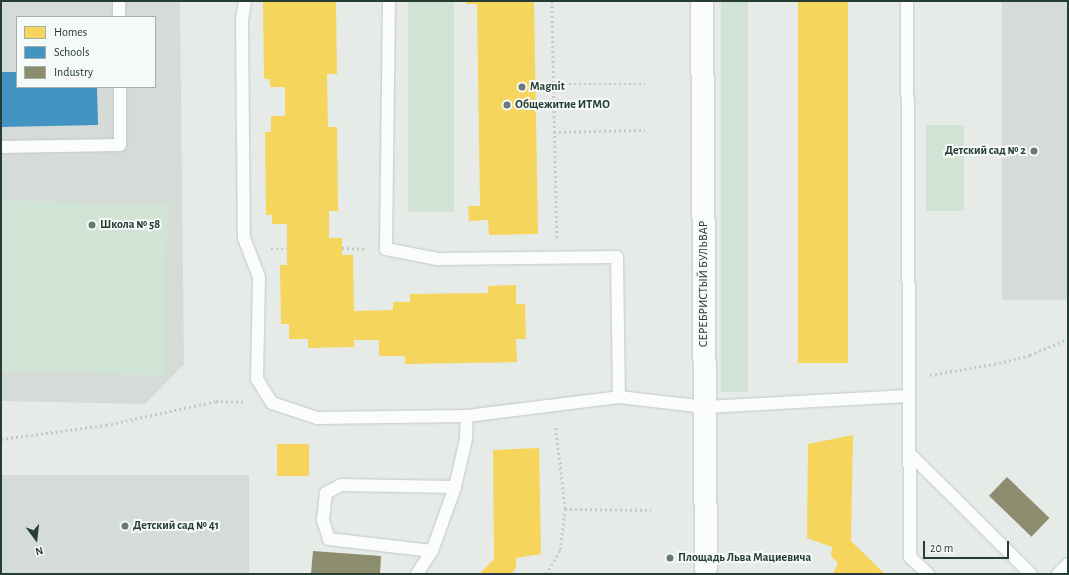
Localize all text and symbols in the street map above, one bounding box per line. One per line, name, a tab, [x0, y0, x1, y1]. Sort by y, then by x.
legend	[16, 16, 156, 88]
text: Homes	[54, 26, 87, 38]
text: Schools	[54, 46, 89, 58]
text: Industry	[54, 66, 93, 78]
place label: Magnit	[530, 80, 565, 94]
marker: Magnit	[517, 82, 527, 92]
place label: Общежитие ИТМО	[515, 98, 610, 112]
marker: Общежитие ИТМО	[502, 100, 512, 110]
place label: Детский сад № 2	[945, 144, 1026, 158]
marker: Детский сад № 2	[1029, 146, 1039, 156]
place label: Школа № 58	[100, 218, 160, 232]
marker: Школа № 58	[87, 220, 97, 230]
street label: СЕРЕБРИСТЫЙ БУЛЬВАР	[697, 221, 711, 347]
north arrow	[16, 519, 56, 559]
place label: Детский сад № 41	[133, 519, 219, 533]
marker: Детский сад № 41	[120, 521, 130, 531]
scale bar	[925, 533, 1011, 559]
text: 20 m	[930, 542, 953, 554]
text: N	[34, 545, 44, 557]
place label: Площадь Льва Мациевича	[678, 551, 811, 565]
marker: Площадь Льва Мациевича	[665, 553, 675, 563]

